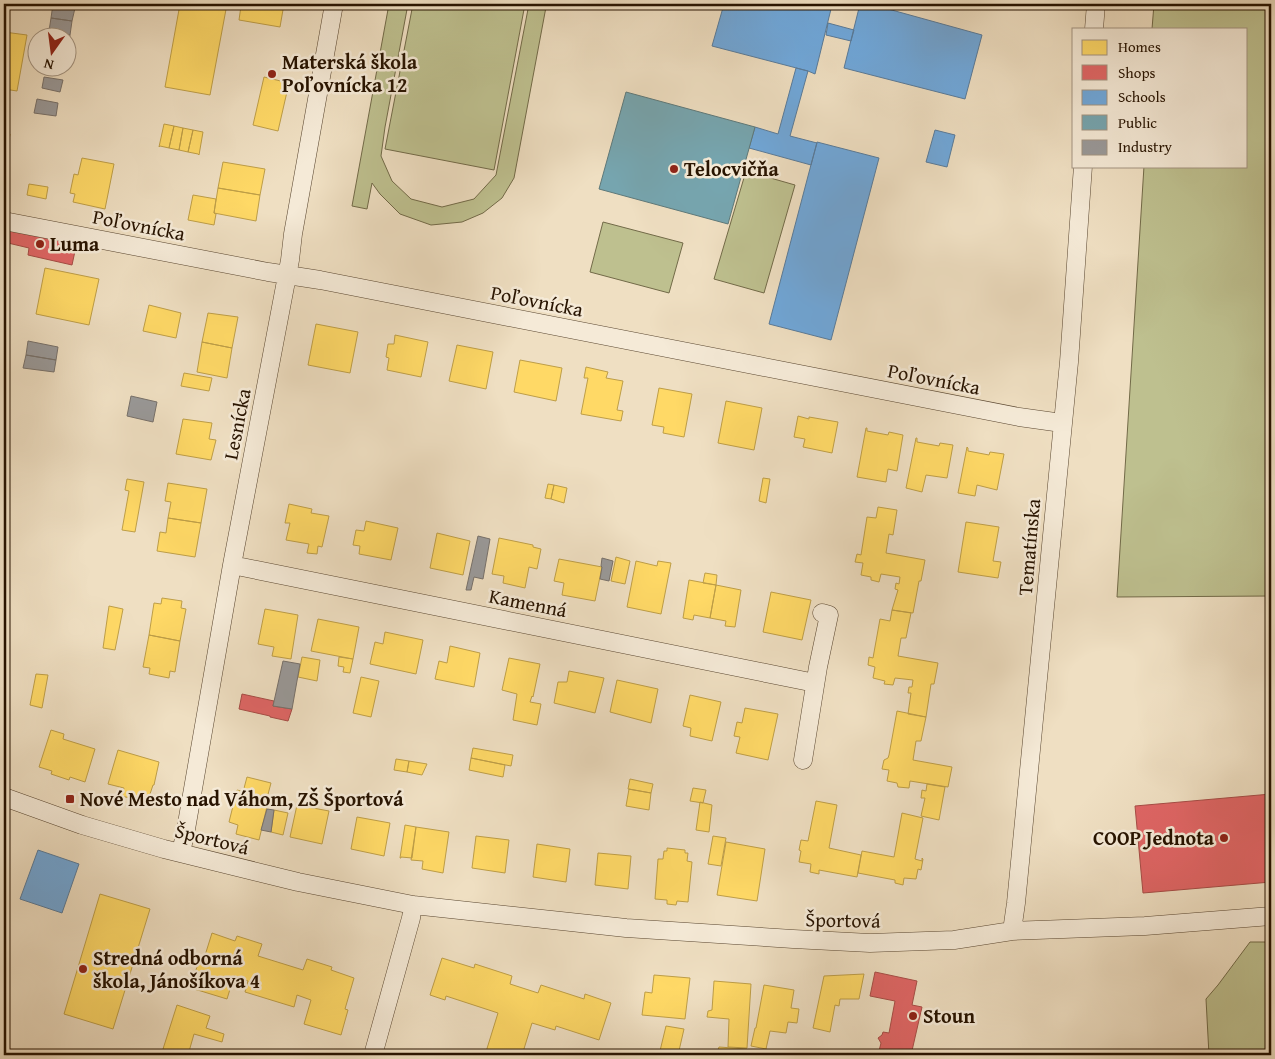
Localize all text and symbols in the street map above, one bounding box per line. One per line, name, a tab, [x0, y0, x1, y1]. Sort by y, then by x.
north arrow	[28, 28, 78, 78]
legend	[1072, 28, 1248, 168]
text: Homes	[1118, 36, 1161, 57]
place label: Materská škola Poľovnícka 12	[282, 47, 418, 99]
text: N	[41, 54, 56, 75]
text: Shops	[1118, 62, 1155, 83]
marker: Materská škola Poľovnícka 12	[266, 68, 278, 80]
text: Schools	[1118, 86, 1166, 107]
text: Public	[1118, 112, 1157, 133]
text: Industry	[1118, 136, 1173, 157]
place label: Telocvičňa	[684, 154, 779, 183]
marker: Telocvičňa	[668, 163, 680, 175]
street label: Poľovnícka	[90, 201, 188, 248]
place label: Luma	[50, 229, 100, 258]
marker: Luma	[34, 238, 46, 250]
street label: Poľovnícka	[488, 277, 586, 324]
street label: Poľovnícka	[885, 355, 983, 402]
street label: Lesnícka	[215, 385, 258, 462]
street label: Tematínska	[1010, 497, 1047, 597]
street label: Kamenná	[487, 581, 570, 624]
place label: Nové Mesto nad Váhom, ZŠ Športová	[80, 784, 404, 813]
marker: Nové Mesto nad Váhom, ZŠ Športová	[64, 793, 76, 805]
street label: Športová	[172, 815, 253, 862]
place label: COOP Jednota	[1093, 823, 1215, 852]
marker: COOP Jednota	[1218, 832, 1230, 844]
street label: Športová	[805, 904, 881, 935]
place label: Stredná odborná škola, Jánošíkova 4	[93, 943, 260, 995]
marker: Stredná odborná škola, Jánošíkova 4	[77, 963, 89, 975]
place label: Stoun	[923, 1001, 975, 1030]
marker: Stoun	[907, 1010, 919, 1022]

